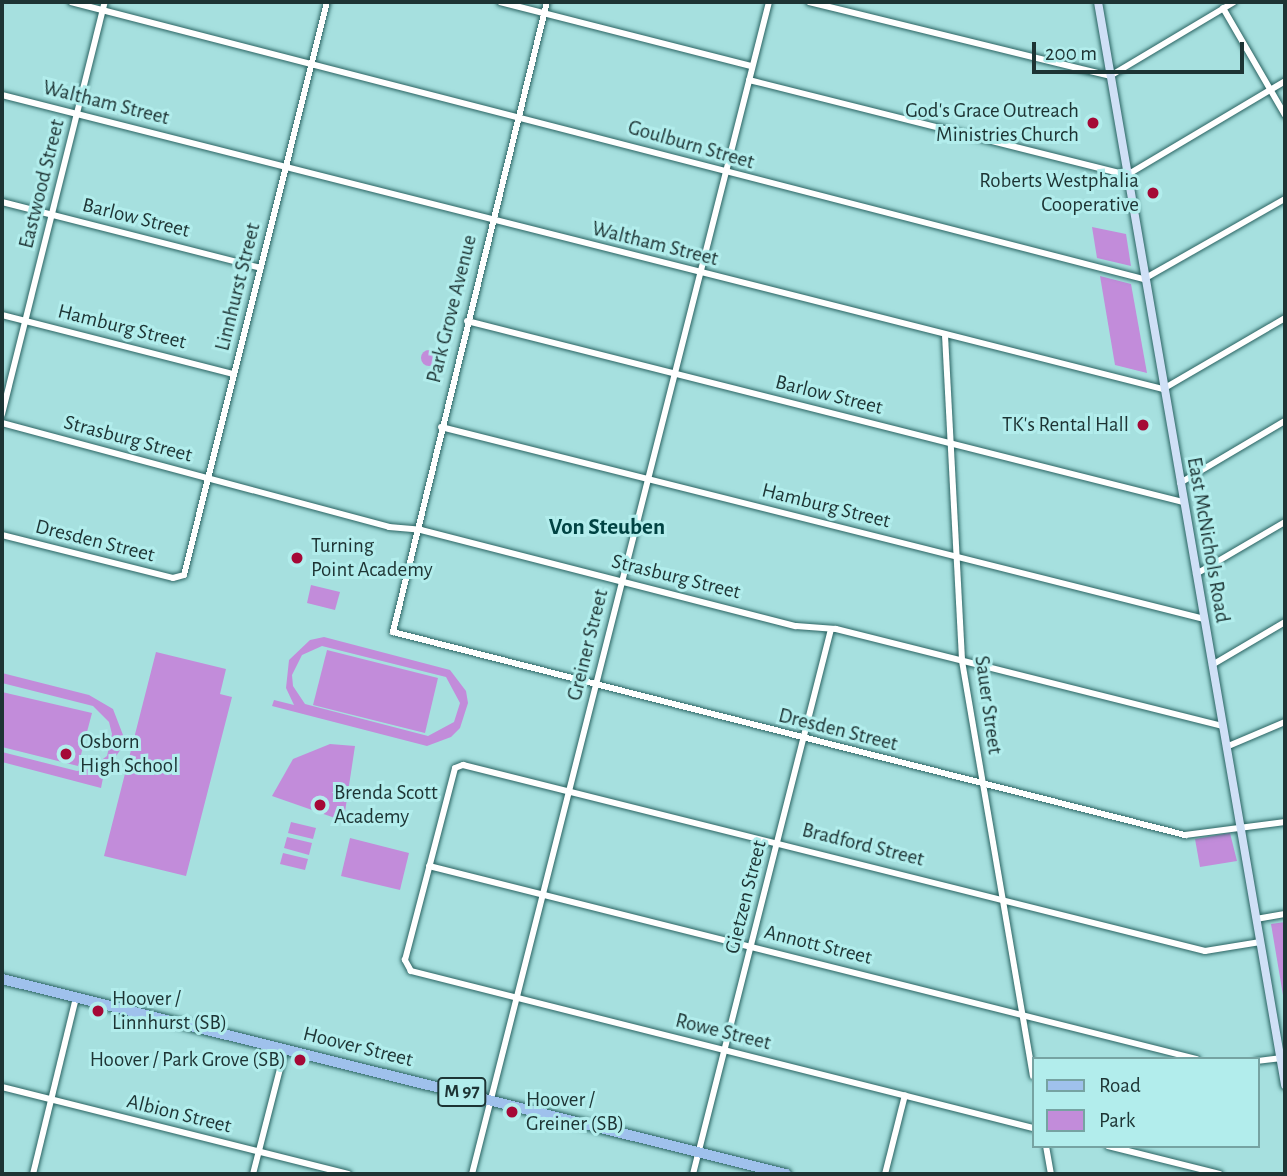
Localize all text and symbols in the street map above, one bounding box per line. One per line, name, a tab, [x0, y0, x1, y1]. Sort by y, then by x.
scale bar	[1035, 28, 1247, 72]
text: 200 m	[1045, 43, 1097, 64]
street label: Waltham Street	[40, 75, 172, 131]
place label: God's Grace Outreach Ministries Church	[905, 98, 1079, 148]
street label: Goulburn Street	[625, 115, 757, 175]
marker: God's Grace Outreach Ministries Church	[1085, 115, 1101, 131]
street label: Eastwood Street	[14, 117, 70, 251]
place label: Roberts Westphalia Cooperative	[979, 168, 1139, 218]
marker: Roberts Westphalia Cooperative	[1145, 185, 1161, 201]
street label: Barlow Street	[80, 192, 192, 244]
street label: Waltham Street	[589, 216, 721, 272]
street label: Linnhurst Street	[210, 220, 266, 354]
street label: Park Grove Avenue	[421, 232, 483, 386]
street label: Hamburg Street	[55, 299, 189, 355]
street label: Barlow Street	[773, 369, 885, 421]
street label: Strasburg Street	[61, 410, 195, 468]
place label: TK's Rental Hall	[1002, 412, 1129, 438]
marker: TK's Rental Hall	[1135, 417, 1151, 433]
street label: East McNichols Road	[1181, 455, 1235, 625]
street label: Hamburg Street	[759, 478, 893, 534]
street label: Dresden Street	[33, 514, 157, 568]
district label: Von Steuben	[549, 514, 665, 542]
place label: Turning Point Academy	[311, 533, 433, 583]
street label: Strasburg Street	[609, 549, 743, 605]
marker: Turning Point Academy	[289, 550, 305, 566]
street label: Greiner Street	[562, 587, 614, 703]
street label: Sauer Street	[969, 654, 1007, 756]
street label: Dresden Street	[776, 703, 900, 757]
place label: Osborn High School	[80, 729, 178, 779]
marker: Osborn High School	[58, 746, 74, 762]
place label: Brenda Scott Academy	[334, 780, 438, 830]
marker: Brenda Scott Academy	[312, 797, 328, 813]
street label: Bradford Street	[799, 818, 927, 872]
street label: Gietzen Street	[720, 838, 772, 956]
street label: Annott Street	[762, 919, 874, 971]
place label: Hoover / Linnhurst (SB)	[112, 986, 227, 1036]
marker: Hoover / Linnhurst (SB)	[90, 1003, 106, 1019]
street label: Rowe Street	[673, 1008, 773, 1056]
street label: Hoover Street	[301, 1021, 415, 1073]
place label: Hoover / Park Grove (SB)	[90, 1047, 286, 1073]
marker: Hoover / Park Grove (SB)	[292, 1052, 308, 1068]
legend	[1032, 1057, 1259, 1148]
text: Road	[1099, 1075, 1141, 1096]
road number: M 97	[436, 1076, 488, 1108]
place label: Hoover / Greiner (SB)	[526, 1087, 624, 1137]
street label: Albion Street	[124, 1089, 234, 1139]
marker: Hoover / Greiner (SB)	[504, 1104, 520, 1120]
text: Park	[1099, 1110, 1135, 1131]

